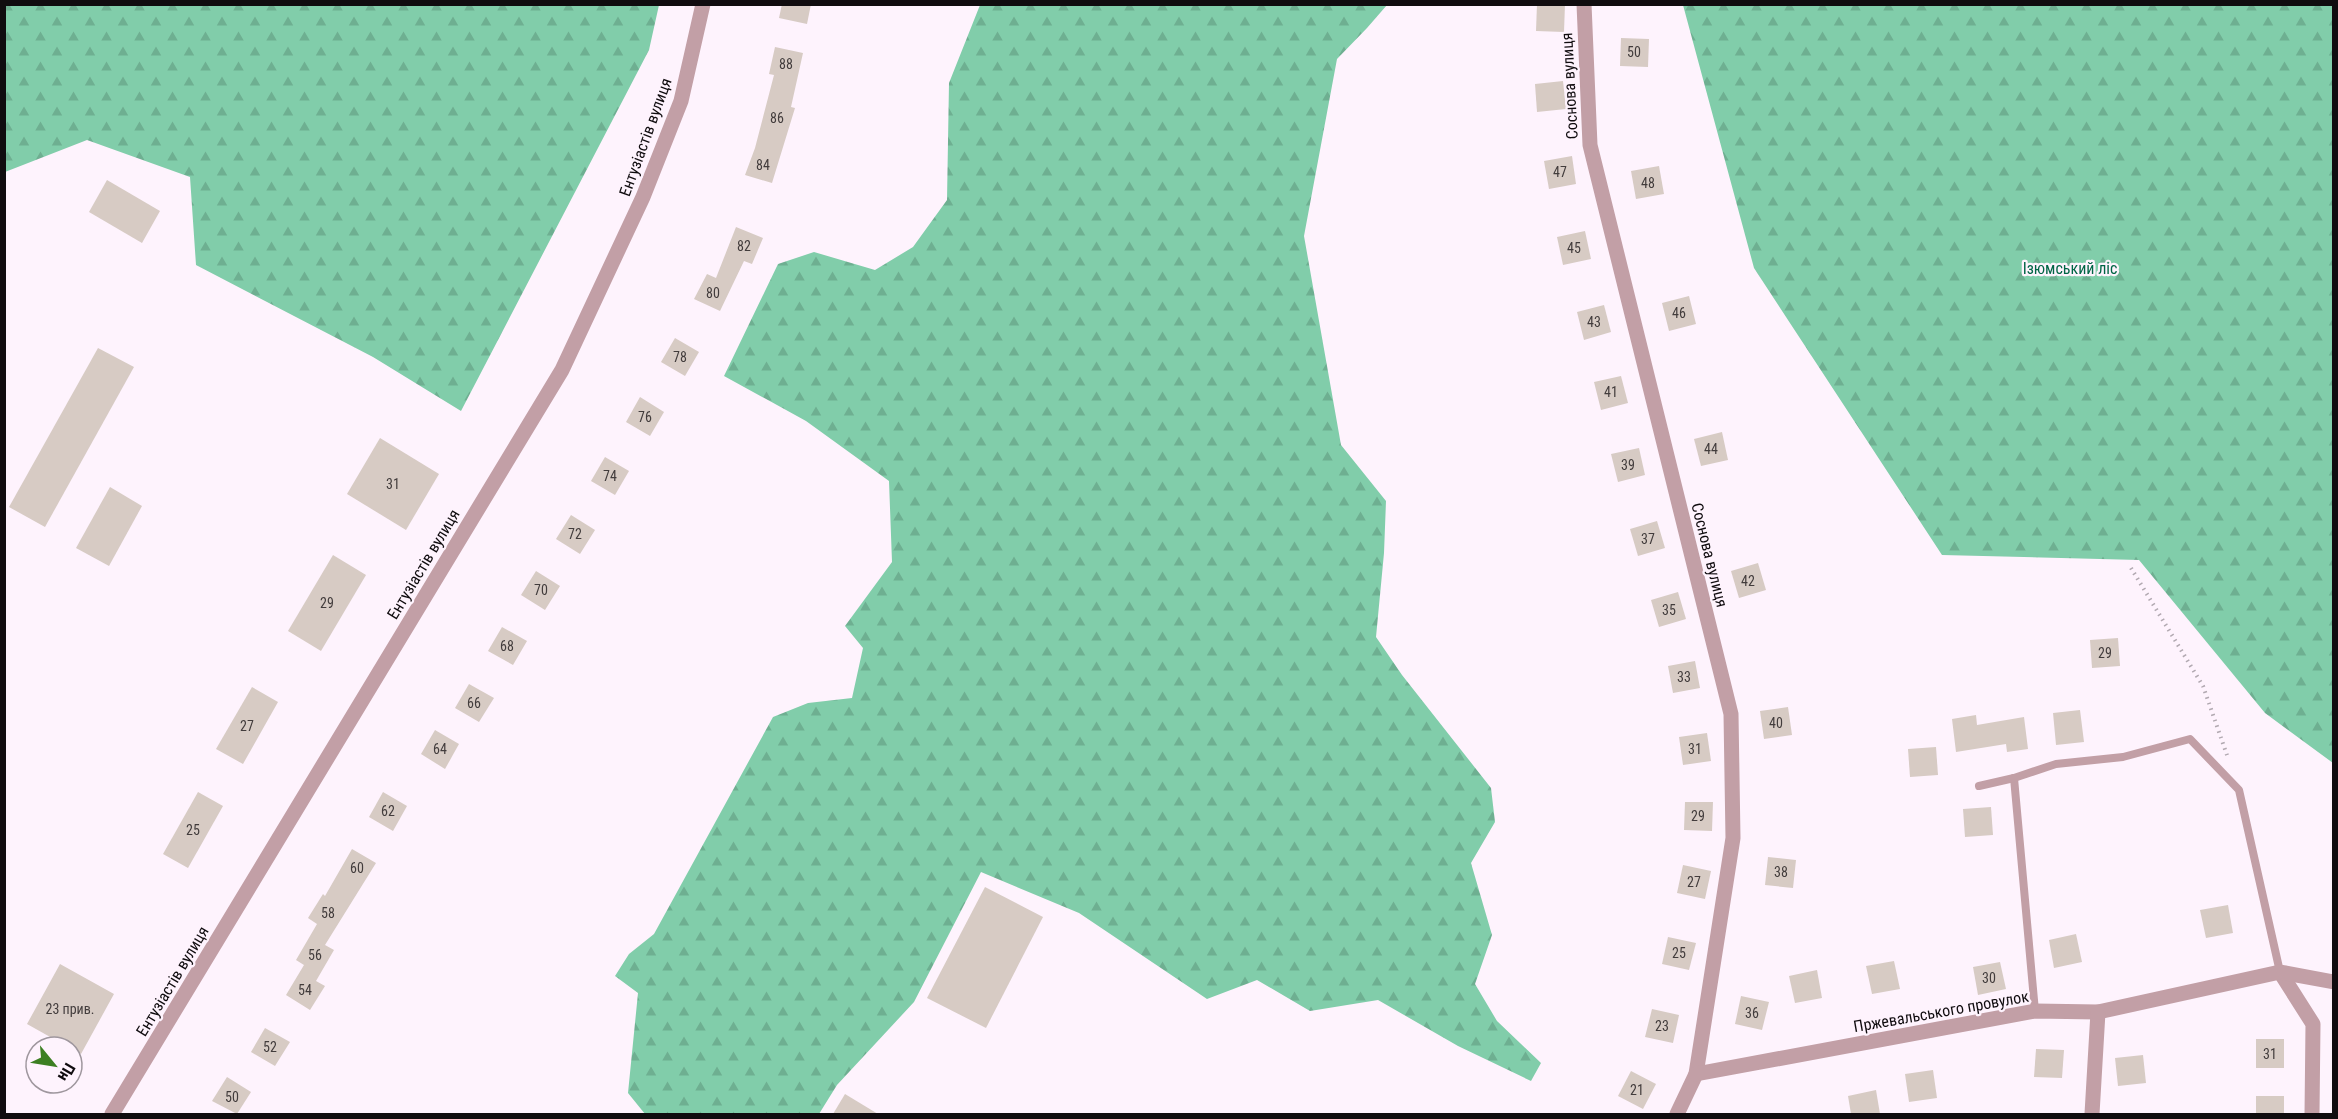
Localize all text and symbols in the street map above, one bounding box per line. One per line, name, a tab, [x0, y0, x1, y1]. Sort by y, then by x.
street label: Соснова вулиця	[1557, 32, 1582, 140]
house number: 50	[1627, 44, 1641, 60]
house number: 88	[779, 56, 793, 72]
street label: Ентузіастів вулиця	[615, 75, 676, 199]
house number: 86	[770, 110, 784, 126]
house number: 84	[756, 157, 770, 173]
house number: 47	[1553, 164, 1567, 180]
house number: 48	[1641, 175, 1655, 191]
house number: 82	[737, 238, 751, 254]
house number: 45	[1567, 240, 1581, 256]
park label: Ізюмський ліс	[2023, 259, 2117, 278]
house number: 80	[706, 285, 720, 301]
house number: 46	[1672, 305, 1686, 321]
house number: 43	[1587, 314, 1601, 330]
house number: 78	[673, 349, 687, 365]
house number: 41	[1604, 384, 1618, 400]
house number: 76	[638, 409, 652, 425]
house number: 44	[1704, 441, 1718, 457]
house number: 39	[1621, 457, 1635, 473]
house number: 74	[603, 468, 617, 484]
house number: 31	[386, 476, 400, 492]
street label: Соснова вулиця	[1687, 501, 1732, 609]
street label: Ентузіастів вулиця	[383, 506, 464, 623]
house number: 72	[568, 526, 582, 542]
house number: 37	[1641, 531, 1655, 547]
house number: 42	[1741, 573, 1755, 589]
house number: 70	[534, 582, 548, 598]
house number: 29	[320, 595, 334, 611]
house number: 35	[1662, 602, 1676, 618]
house number: 68	[500, 638, 514, 654]
house number: 29	[2098, 645, 2112, 661]
house number: 33	[1677, 669, 1691, 685]
house number: 66	[467, 695, 481, 711]
house number: 40	[1769, 715, 1783, 731]
house number: 27	[240, 718, 254, 734]
house number: 64	[433, 741, 447, 757]
house number: 31	[1688, 741, 1702, 757]
house number: 62	[381, 803, 395, 819]
house number: 29	[1691, 808, 1705, 824]
house number: 25	[186, 822, 200, 838]
house number: 60	[350, 860, 364, 876]
house number: 38	[1774, 864, 1788, 880]
house number: 27	[1687, 874, 1701, 890]
house number: 58	[321, 905, 335, 921]
street label: Ентузіастів вулиця	[132, 923, 213, 1040]
house number: 25	[1672, 945, 1686, 961]
house number: 56	[308, 947, 322, 963]
house number: 30	[1982, 970, 1996, 986]
house number: 54	[298, 982, 312, 998]
street label: Пржевальського провулок	[1852, 987, 2030, 1036]
house number: 23 прив.	[46, 1001, 94, 1017]
house number: 36	[1745, 1005, 1759, 1021]
house number: 23	[1655, 1018, 1669, 1034]
north arrow	[24, 1035, 84, 1095]
house number: 52	[263, 1039, 277, 1055]
house number: 31	[2263, 1046, 2277, 1062]
text: Пн	[54, 1060, 79, 1085]
house number: 21	[1630, 1082, 1644, 1098]
house number: 50	[225, 1089, 239, 1105]

